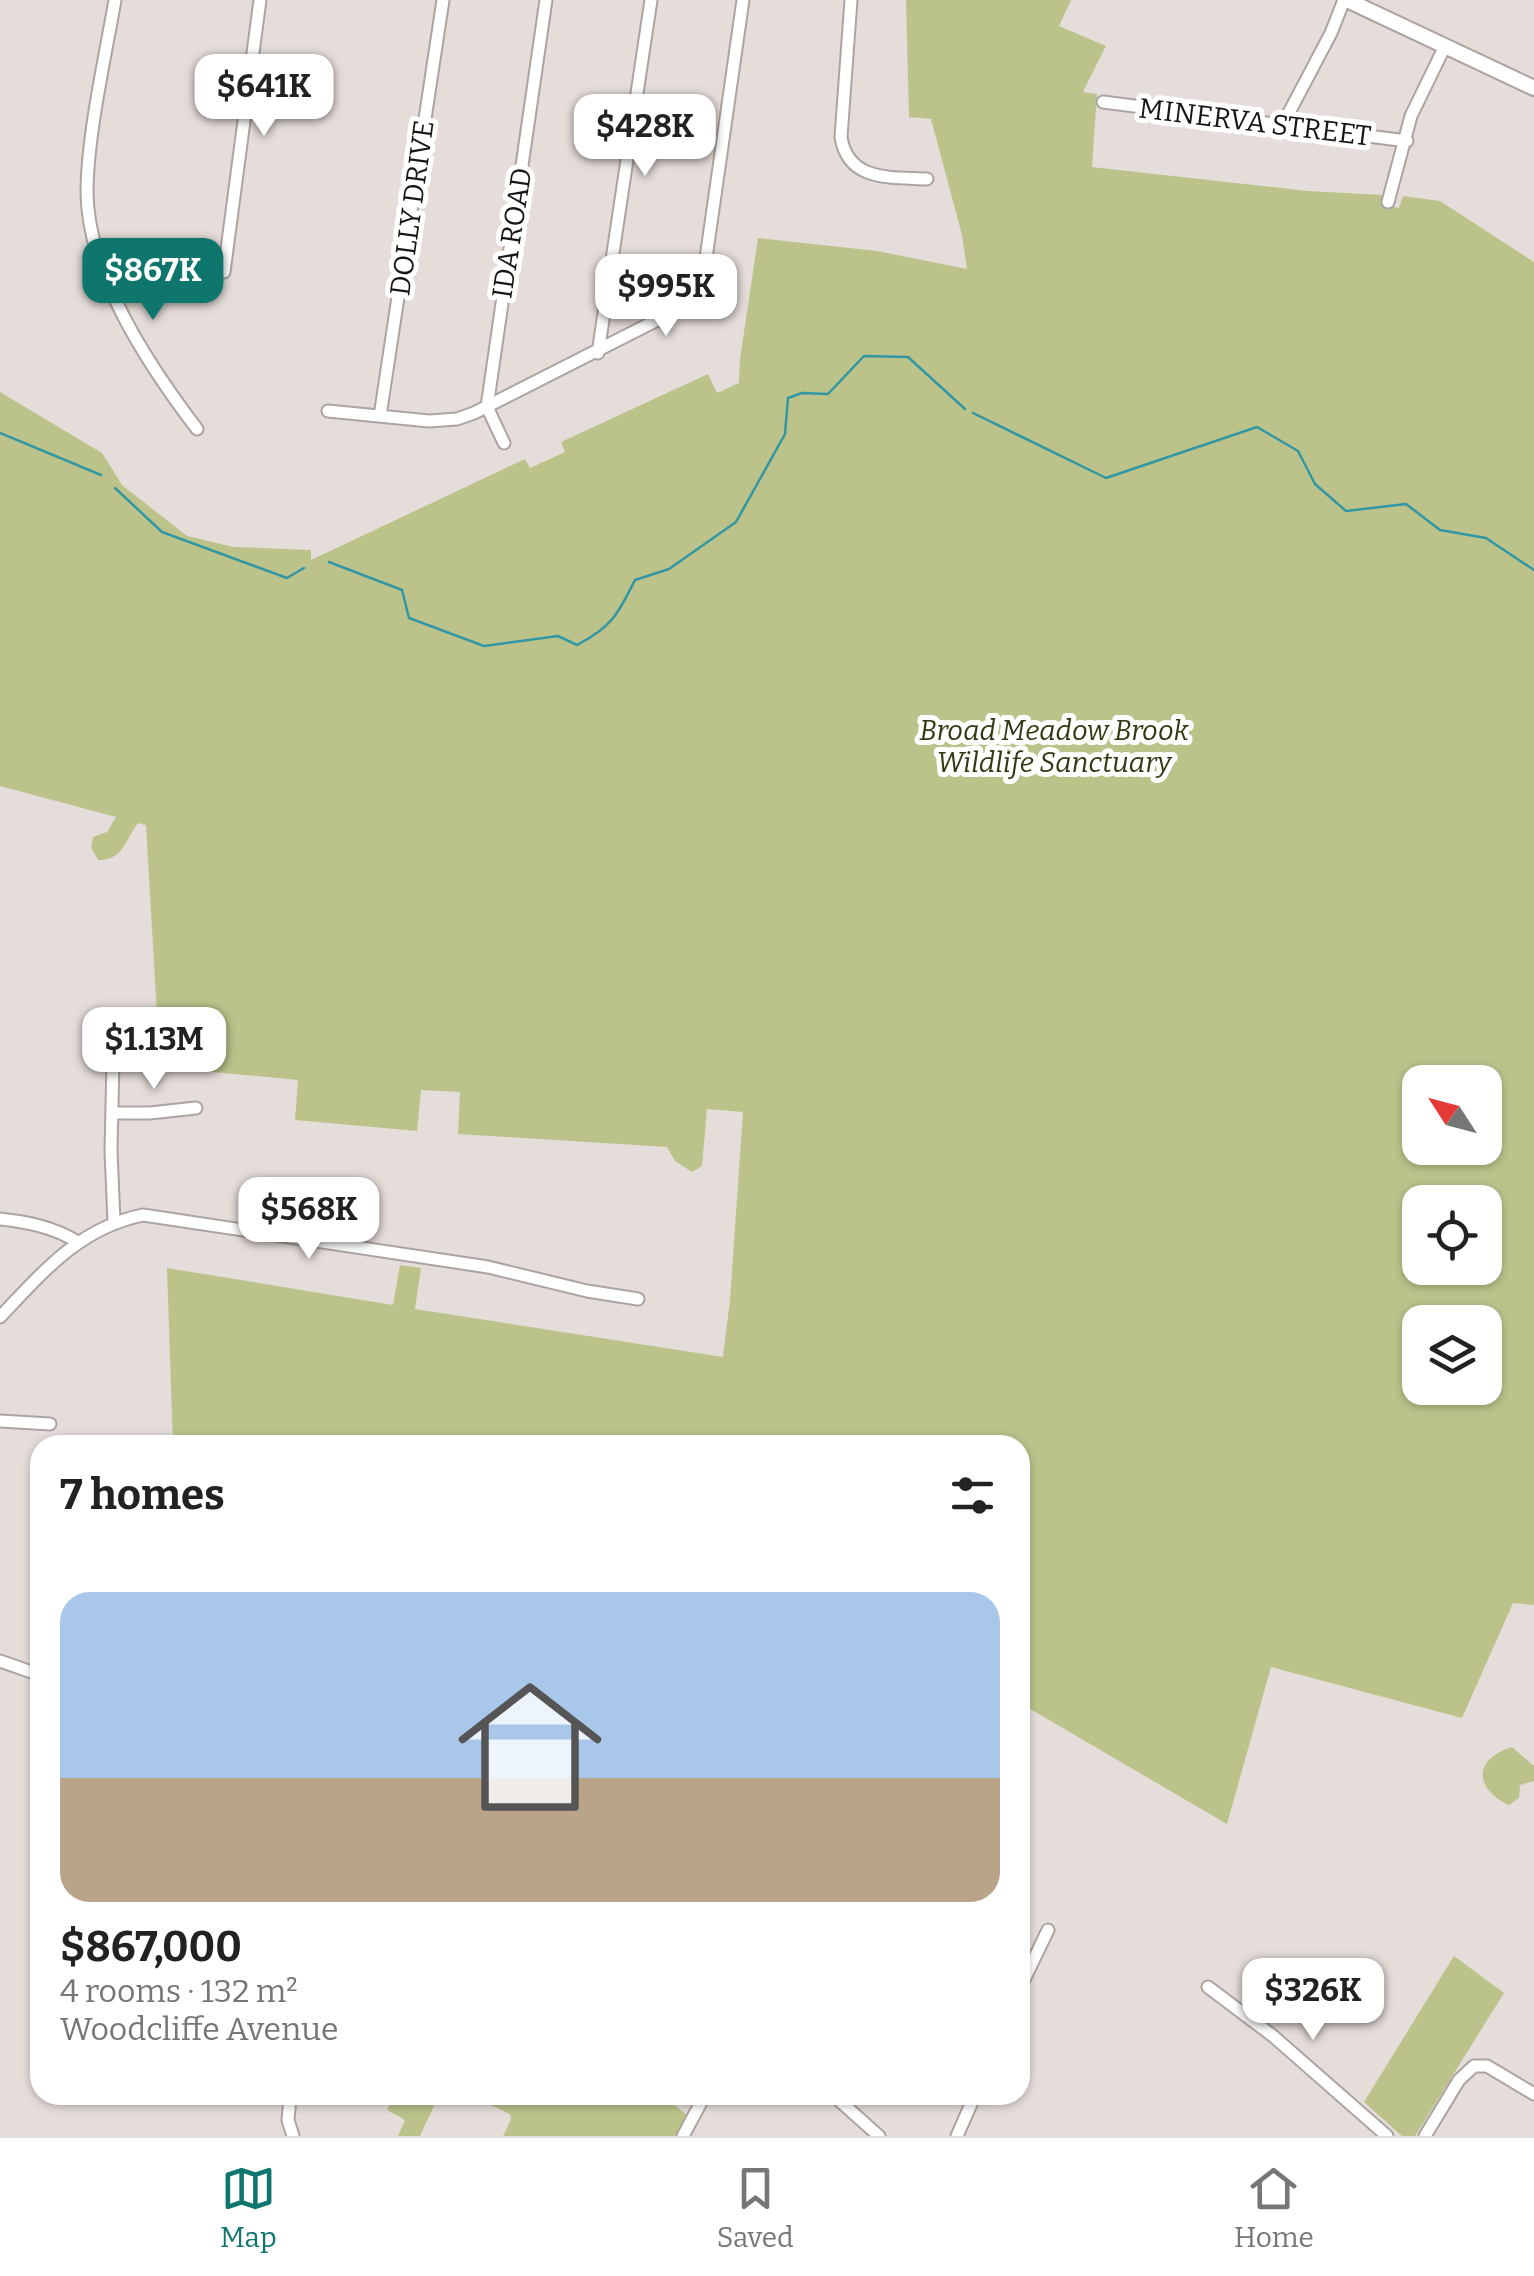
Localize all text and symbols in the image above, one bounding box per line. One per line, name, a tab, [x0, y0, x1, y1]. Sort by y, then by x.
pin: $641K	[194, 54, 334, 139]
text: $641K	[217, 67, 311, 105]
street label: MINERVA STREET	[1137, 91, 1373, 153]
pin: $428K	[575, 94, 715, 179]
text: $428K	[596, 107, 694, 145]
street label: DOLLY DRIVE	[383, 118, 441, 298]
street label: IDA ROAD	[485, 165, 539, 301]
pin: $867K	[83, 238, 223, 323]
text: $867K	[104, 251, 202, 289]
pin: $995K	[596, 254, 736, 339]
text: $995K	[617, 267, 715, 305]
park label: Broad Meadow Brook Wildlife Sanctuary	[919, 714, 1190, 779]
pin: $1.13M	[73, 1007, 235, 1092]
text: $1.13M	[104, 1020, 204, 1058]
north arrow	[1402, 1065, 1502, 1165]
map controls	[1402, 1065, 1502, 1405]
pin: $568K	[239, 1177, 379, 1262]
button: locate	[1402, 1185, 1502, 1285]
text: $568K	[260, 1190, 358, 1228]
button: layers	[1402, 1305, 1502, 1405]
icon: filters	[945, 1468, 1000, 1523]
text: 7 homes	[60, 1470, 225, 1520]
icon: home	[440, 1657, 620, 1837]
text: $867,000	[60, 1922, 242, 1972]
pin: $326K	[1243, 1958, 1383, 2043]
text: $326K	[1264, 1971, 1362, 2009]
text: 4 rooms · 132 m²	[60, 1972, 298, 2010]
text: Woodcliffe Avenue	[60, 2010, 339, 2048]
tab: Map	[220, 2161, 277, 2254]
tab: Saved	[717, 2161, 794, 2254]
tab: Home	[1234, 2161, 1314, 2254]

